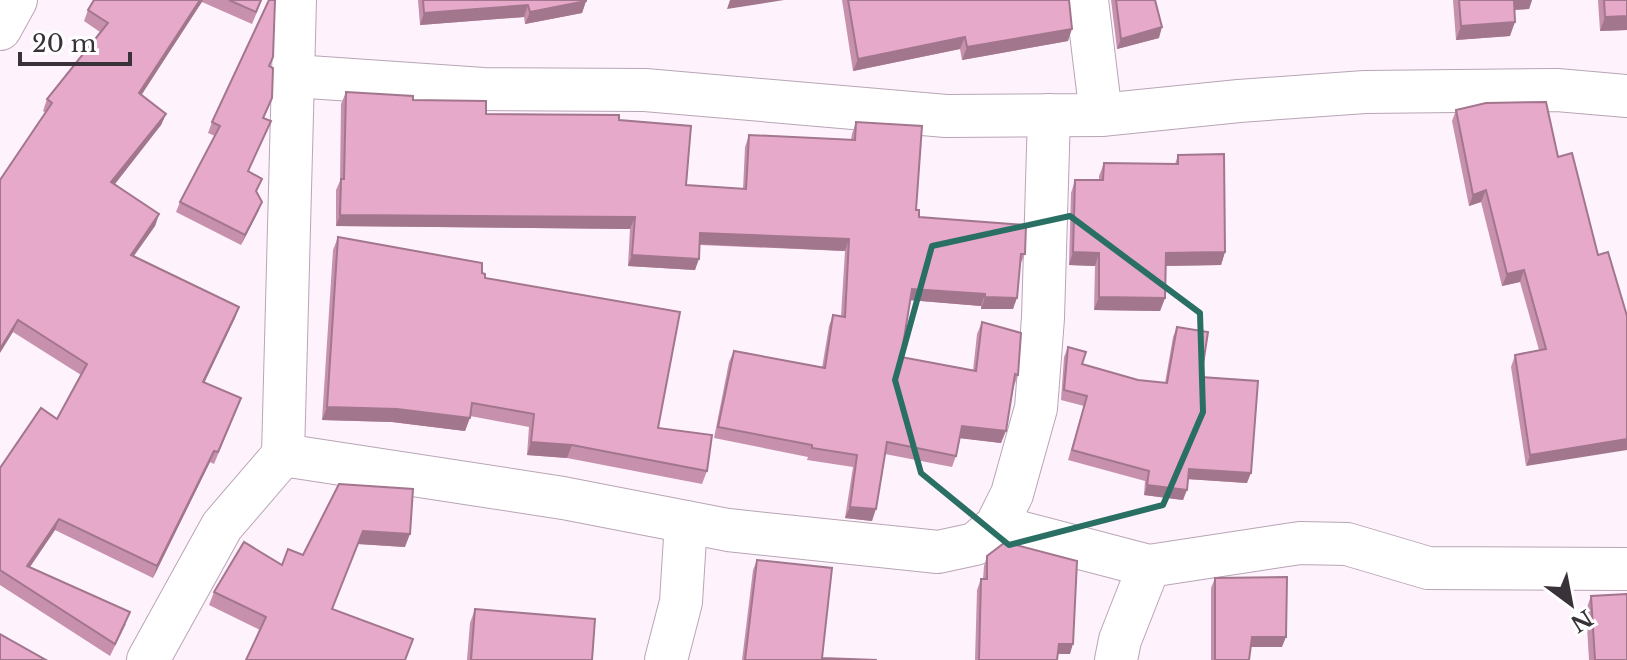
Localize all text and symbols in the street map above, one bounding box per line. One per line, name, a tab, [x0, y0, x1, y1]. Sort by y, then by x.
scale bar	[20, 16, 130, 66]
text: 20 m	[32, 29, 97, 58]
north arrow	[1531, 564, 1611, 644]
text: N	[1565, 604, 1597, 638]

